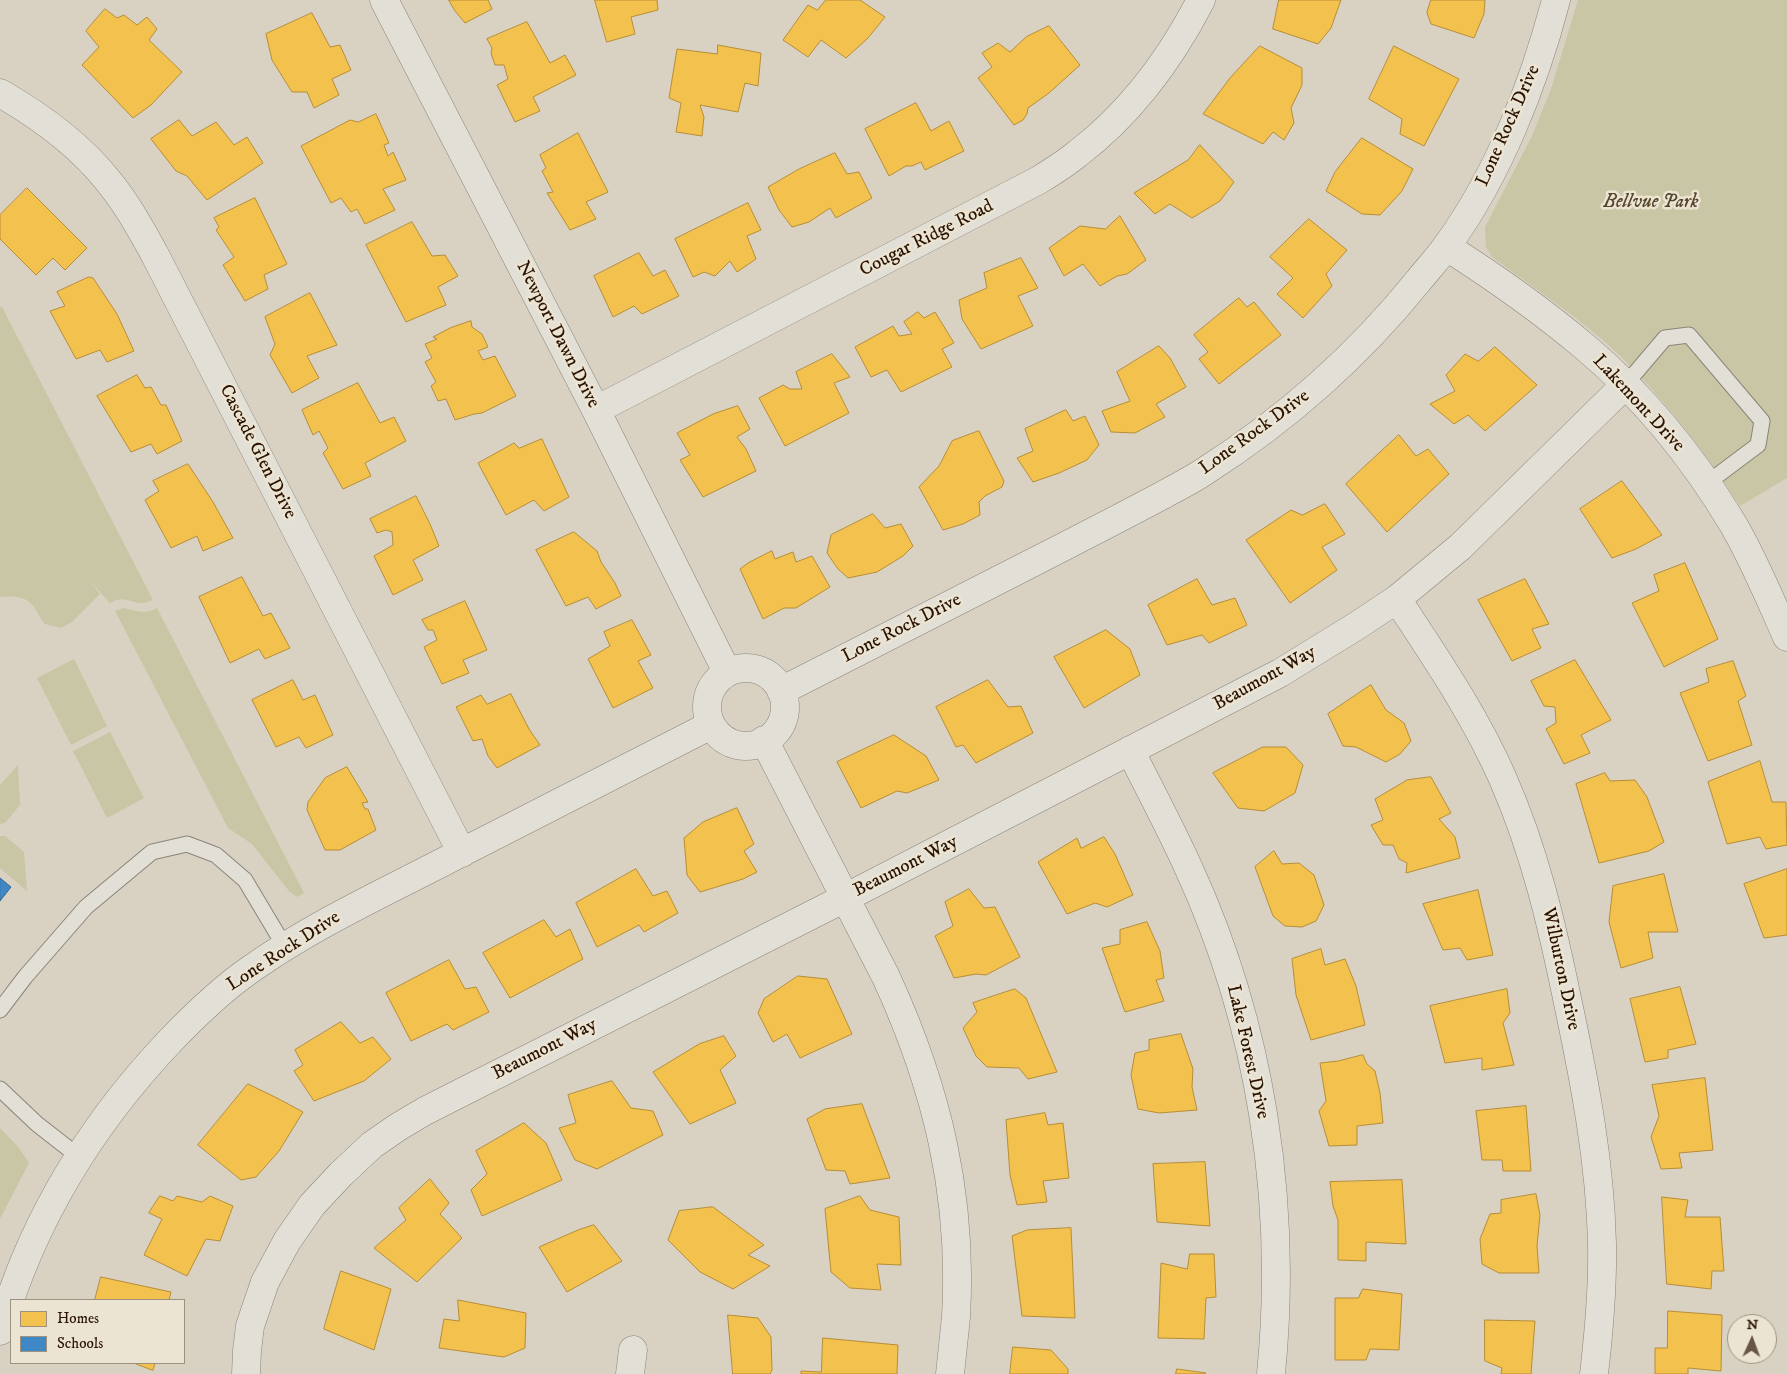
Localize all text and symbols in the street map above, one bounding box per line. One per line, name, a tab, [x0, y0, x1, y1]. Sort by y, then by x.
street label: Lone Rock Drive	[1472, 62, 1546, 190]
park label: Bellvue Park	[1603, 192, 1699, 214]
street label: Cougar Ridge Road	[856, 195, 998, 283]
street label: Newport Dawn Drive	[510, 258, 604, 412]
street label: Lakemont Drive	[1587, 351, 1689, 457]
street label: Cascade Glen Drive	[213, 381, 301, 523]
street label: Lone Rock Drive	[1196, 385, 1314, 481]
street label: Lone Rock Drive	[839, 589, 965, 669]
street label: Beaumont Way	[1210, 641, 1320, 717]
street label: Beaumont Way	[850, 831, 962, 903]
street label: Wilburton Drive	[1536, 906, 1584, 1032]
street label: Lone Rock Drive	[223, 907, 345, 997]
street label: Lake Forest Drive	[1220, 983, 1274, 1121]
street label: Beaumont Way	[489, 1014, 601, 1086]
legend	[10, 1299, 185, 1364]
text: Homes	[57, 1309, 99, 1328]
north arrow	[1727, 1314, 1777, 1364]
text: N	[1746, 1316, 1759, 1334]
text: Schools	[57, 1334, 103, 1353]

